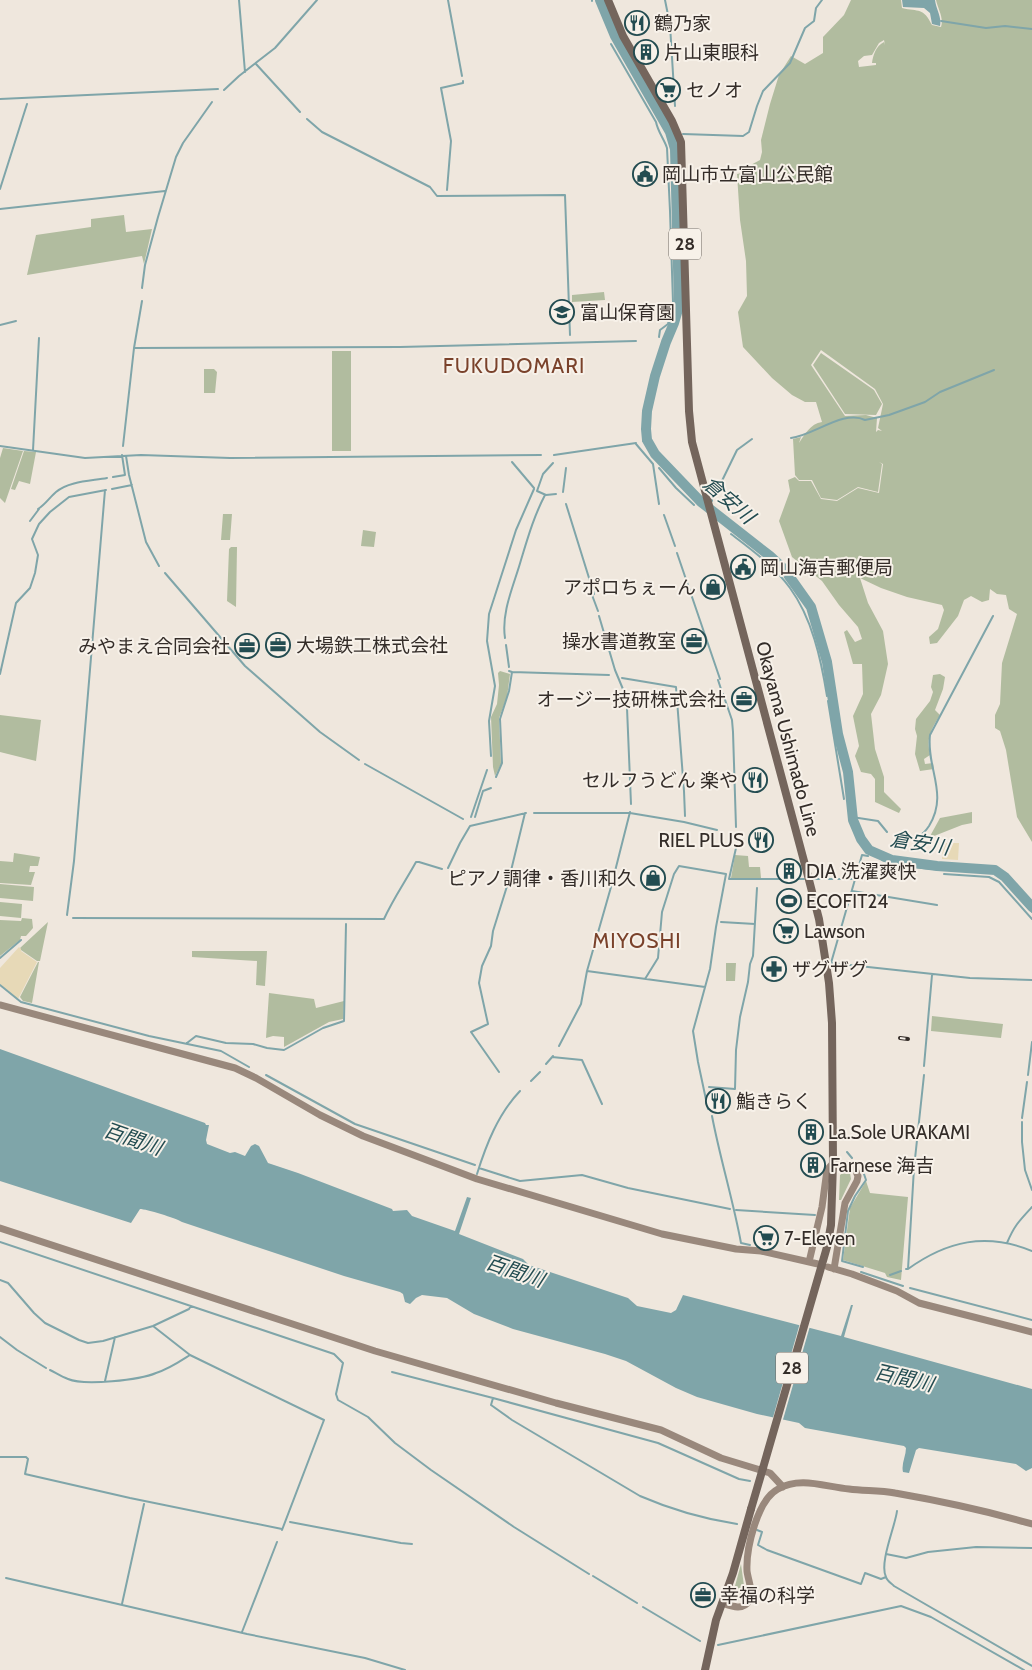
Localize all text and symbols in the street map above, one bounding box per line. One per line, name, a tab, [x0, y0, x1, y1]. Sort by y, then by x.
restaurant icon: 鶴乃家	[624, 10, 650, 36]
place label: 鶴乃家	[654, 12, 711, 35]
building icon: 片山東眼科	[633, 39, 659, 65]
place label: 片山東眼科	[664, 41, 759, 64]
supermarket icon: セノオ	[655, 77, 681, 103]
place label: セノオ	[686, 79, 743, 102]
public building icon: 岡山市立富山公民館	[632, 161, 658, 187]
place label: 岡山市立富山公民館	[662, 163, 833, 186]
road number: 28	[669, 228, 701, 260]
school or university icon: 富山保育園	[549, 299, 575, 325]
place label: 富山保育園	[580, 301, 675, 324]
district label: FUKUDOMARI	[443, 353, 585, 378]
water label: 倉安川	[698, 471, 761, 530]
public building icon: 岡山海吉郵便局	[730, 554, 756, 580]
place label: 岡山海吉郵便局	[760, 556, 893, 579]
shop icon: アポロちぇーん	[700, 574, 726, 600]
place label: アポロちぇーん	[563, 576, 696, 599]
office icon: 操水書道教室	[681, 628, 707, 654]
place label: 操水書道教室	[562, 630, 676, 653]
office icon: 大場鉄工株式会社	[265, 632, 291, 658]
office icon: みやまえ合同会社	[234, 633, 260, 659]
place label: 大場鉄工株式会社	[296, 634, 448, 657]
place label: みやまえ合同会社	[78, 635, 230, 658]
street label: Okayama Ushimado Line	[751, 639, 825, 839]
office icon: オージー技研株式会社	[731, 686, 757, 712]
place label: オージー技研株式会社	[536, 688, 726, 711]
restaurant icon: セルフうどん 楽や	[742, 767, 768, 793]
place label: セルフうどん 楽や	[582, 769, 738, 792]
water label: 倉安川	[888, 826, 953, 860]
restaurant icon: RIEL PLUS	[748, 827, 774, 853]
place label: RIEL PLUS	[658, 829, 744, 852]
building icon: DIA 洗濯爽快	[776, 858, 802, 884]
place label: DIA 洗濯爽快	[806, 860, 917, 883]
shop icon: ピアノ調律・香川和久	[640, 865, 666, 891]
place label: ピアノ調律・香川和久	[448, 867, 636, 890]
sports icon: ECOFIT24	[776, 888, 802, 914]
place label: ECOFIT24	[806, 890, 888, 913]
supermarket icon: Lawson	[773, 918, 799, 944]
place label: Lawson	[804, 920, 865, 943]
district label: MIYOSHI	[592, 928, 682, 953]
pharmacy icon: ザグザグ	[761, 956, 787, 982]
place label: ザグザグ	[792, 958, 868, 981]
restaurant icon: 鮨きらく	[705, 1088, 731, 1114]
place label: 鮨きらく	[736, 1090, 812, 1113]
water label: 百間川	[101, 1118, 167, 1161]
building icon: La.Sole URAKAMI	[798, 1119, 824, 1145]
place label: La.Sole URAKAMI	[828, 1121, 970, 1144]
building icon: Farnese 海吉	[800, 1152, 826, 1178]
place label: Farnese 海吉	[830, 1154, 934, 1177]
supermarket icon: 7-Eleven	[753, 1225, 779, 1251]
place label: 7-Eleven	[784, 1227, 855, 1250]
water label: 百間川	[483, 1250, 549, 1293]
road number: 28	[776, 1352, 808, 1384]
water label: 百間川	[872, 1360, 938, 1397]
office icon: 幸福の科学	[690, 1582, 716, 1608]
place label: 幸福の科学	[720, 1584, 815, 1607]

